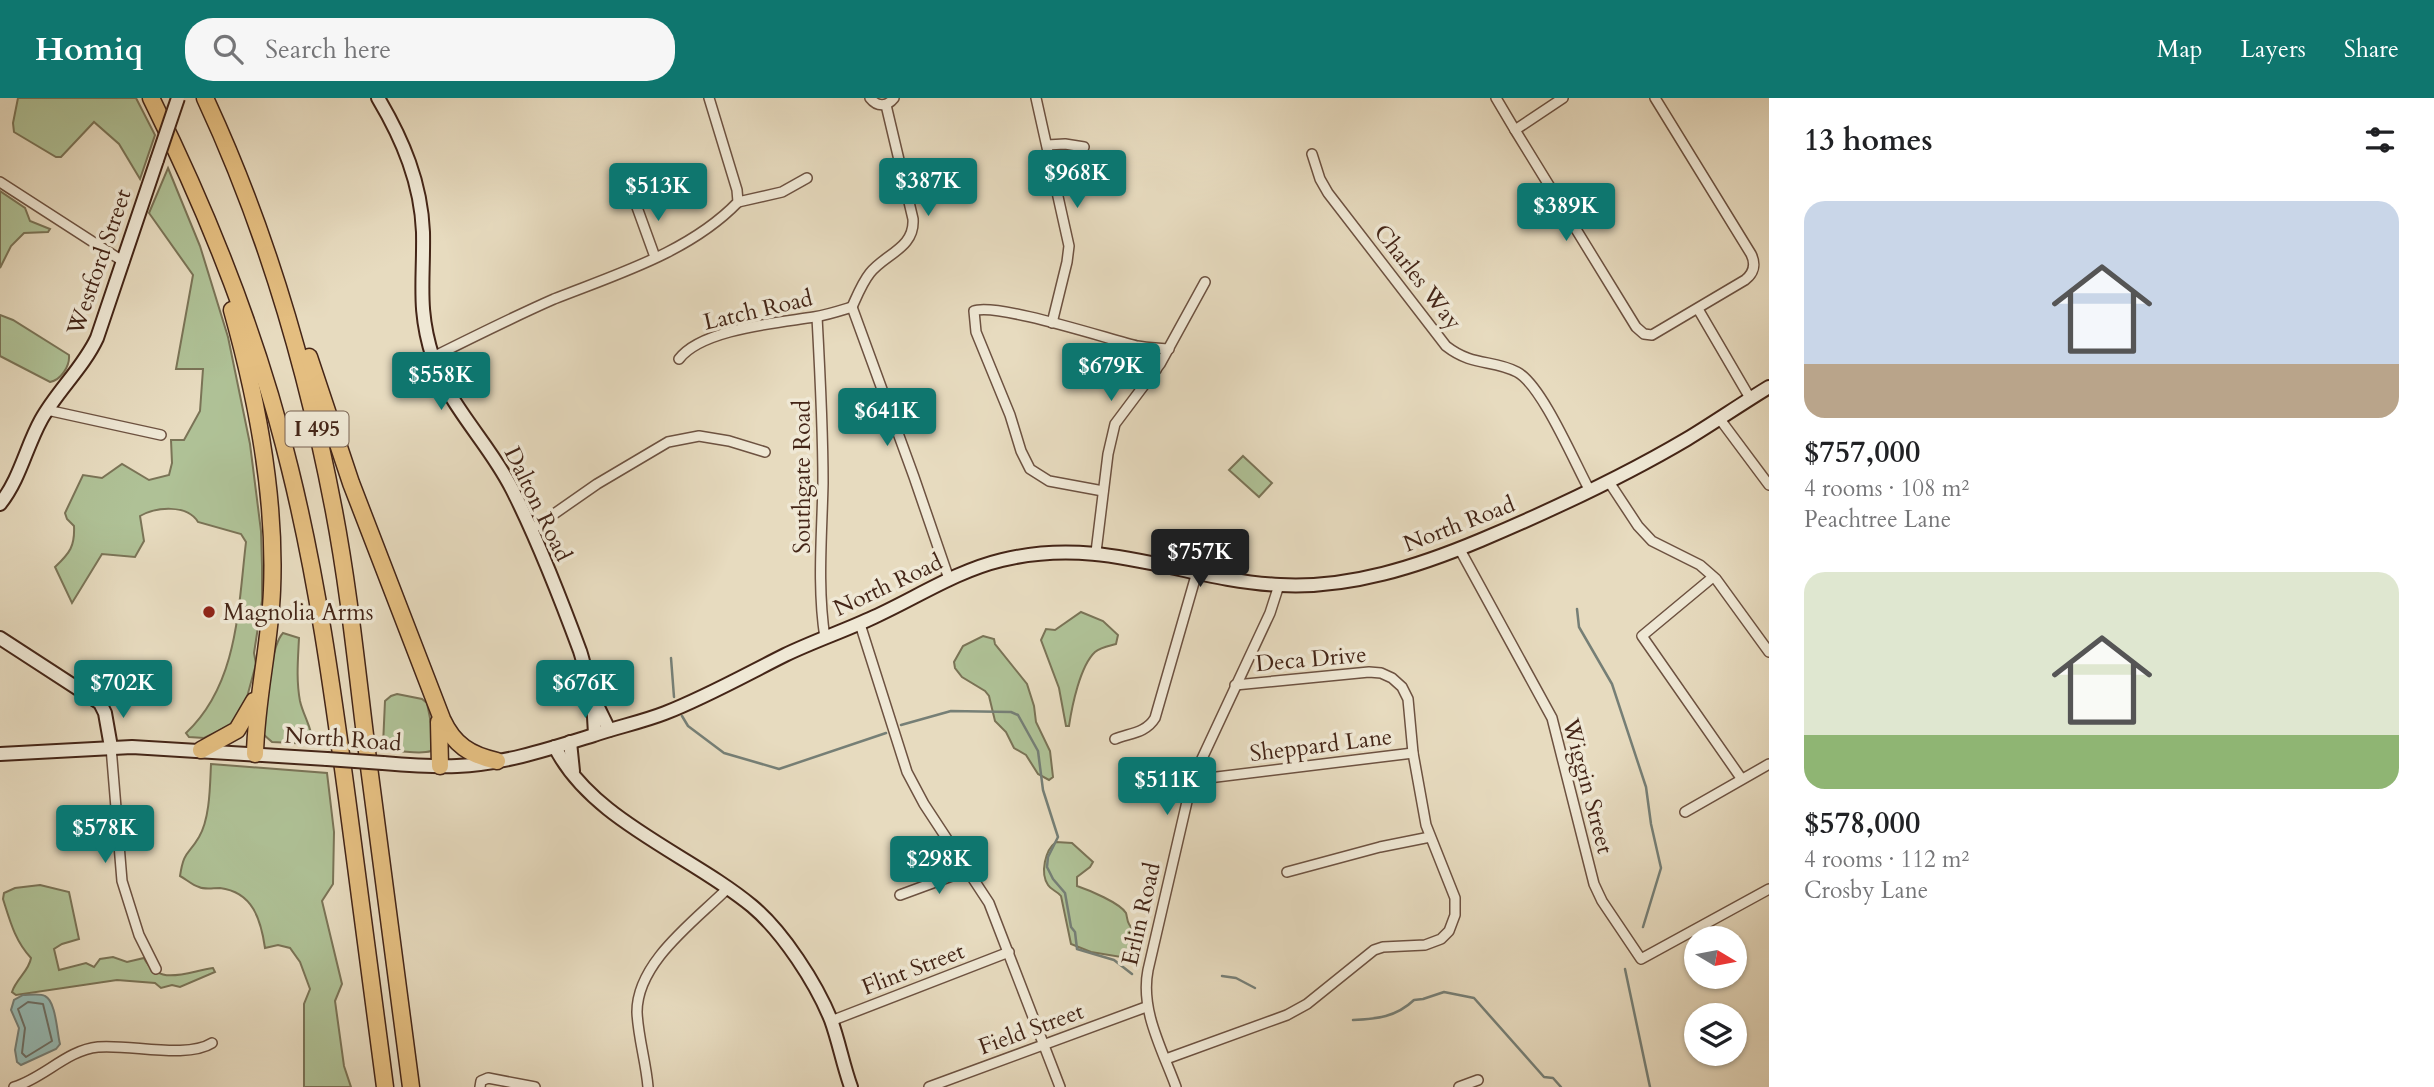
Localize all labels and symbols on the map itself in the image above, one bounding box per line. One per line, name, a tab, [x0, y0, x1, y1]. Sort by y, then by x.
pin: $968K	[1028, 150, 1126, 210]
pin: $387K	[879, 158, 977, 218]
pin: $513K	[609, 164, 707, 223]
pin: $389K	[1517, 184, 1615, 243]
street label: Westford Street	[59, 185, 138, 340]
street label: Charles Way	[1367, 218, 1469, 336]
street label: Latch Road	[700, 282, 816, 338]
pin: $679K	[1062, 344, 1160, 403]
pin: $558K	[392, 352, 490, 412]
pin: $641K	[838, 388, 936, 448]
street label: Southgate Road	[787, 399, 818, 554]
road number: I 495	[286, 412, 348, 446]
street label: Dalton Road	[497, 441, 579, 567]
street label: North Road	[1399, 488, 1520, 559]
pin: $757K	[1151, 530, 1249, 589]
street label: North Road	[828, 546, 948, 624]
place label: Magnolia Arms	[223, 597, 373, 628]
marker: Magnolia Arms	[201, 604, 217, 620]
street label: Deca Drive	[1254, 639, 1368, 679]
pin: $702K	[74, 660, 172, 720]
pin: $676K	[536, 660, 634, 720]
street label: Wiggin Street	[1555, 714, 1621, 857]
street label: North Road	[284, 719, 403, 759]
street label: Sheppard Lane	[1248, 721, 1394, 769]
pin: $511K	[1118, 758, 1216, 817]
pin: $578K	[56, 806, 154, 865]
pin: $298K	[890, 836, 988, 896]
street label: Erlin Road	[1114, 859, 1168, 968]
north arrow	[1684, 926, 1746, 989]
street label: Flint Street	[857, 935, 969, 1003]
street label: Field Street	[974, 996, 1088, 1062]

